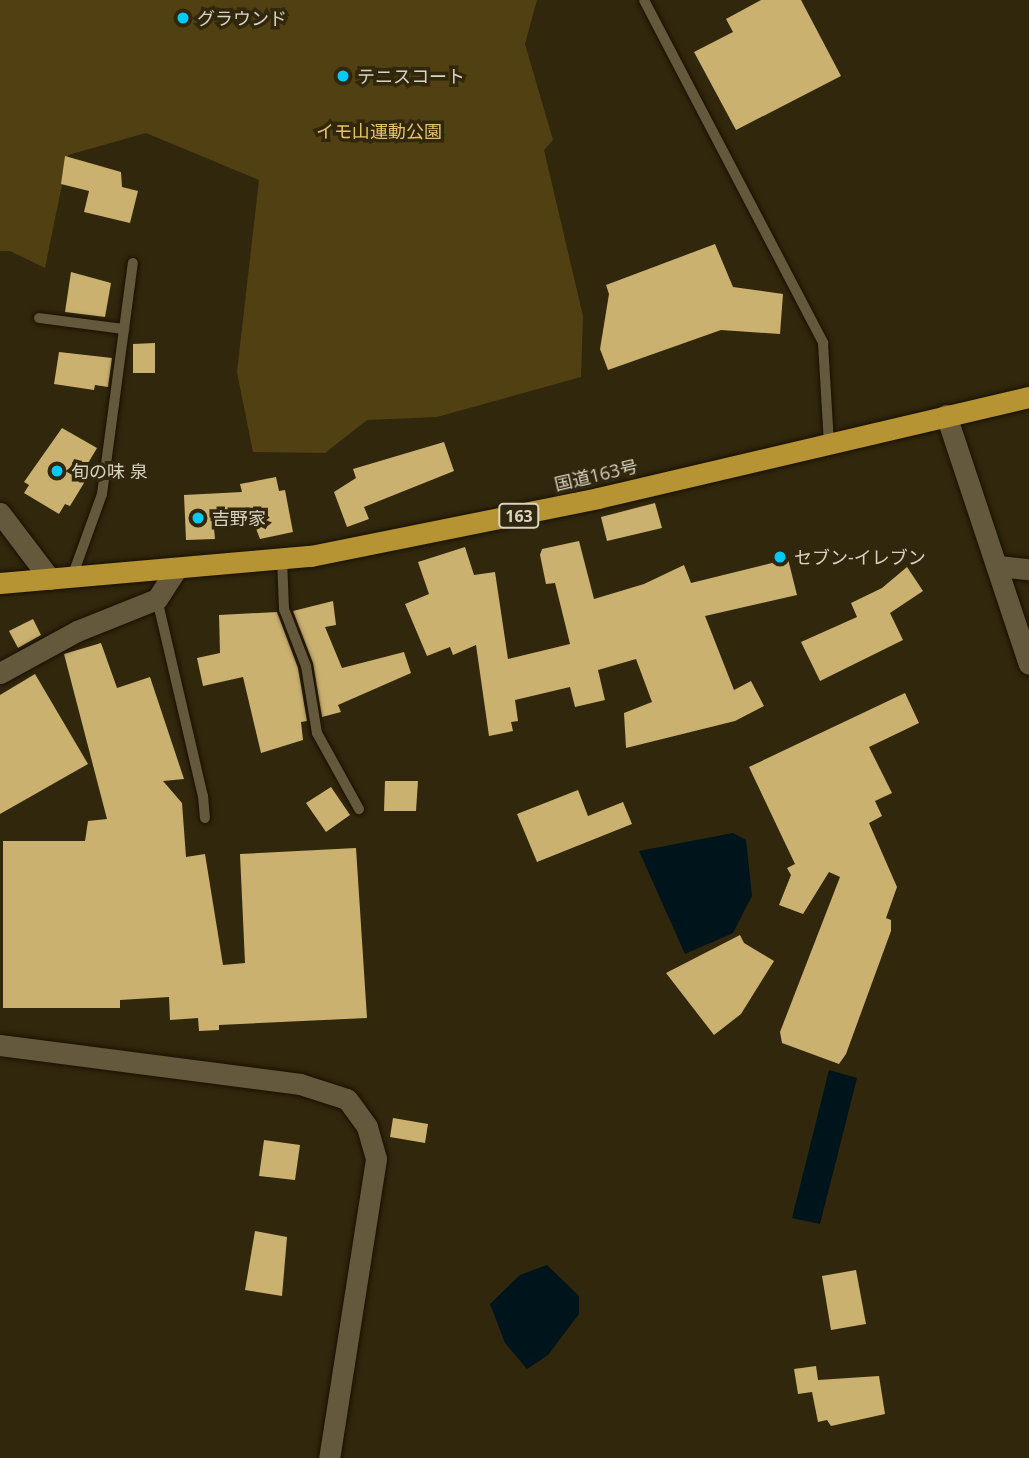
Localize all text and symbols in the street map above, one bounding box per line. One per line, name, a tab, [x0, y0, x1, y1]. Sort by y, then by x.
place label: グラウンド	[197, 7, 287, 29]
marker: グラウンド	[175, 10, 191, 26]
place label: テニスコート	[357, 65, 465, 87]
marker: テニスコート	[335, 68, 351, 84]
park label: イモ山運動公園	[316, 120, 442, 142]
street label: 国道163号	[552, 455, 640, 495]
place label: 旬の味 泉	[71, 460, 148, 482]
marker: 旬の味 泉	[49, 463, 65, 479]
road number: 163	[498, 503, 540, 528]
place label: 吉野家	[212, 507, 266, 529]
marker: 吉野家	[190, 510, 206, 526]
place label: セブン-イレブン	[794, 546, 926, 568]
marker: セブン-イレブン	[772, 549, 788, 565]

